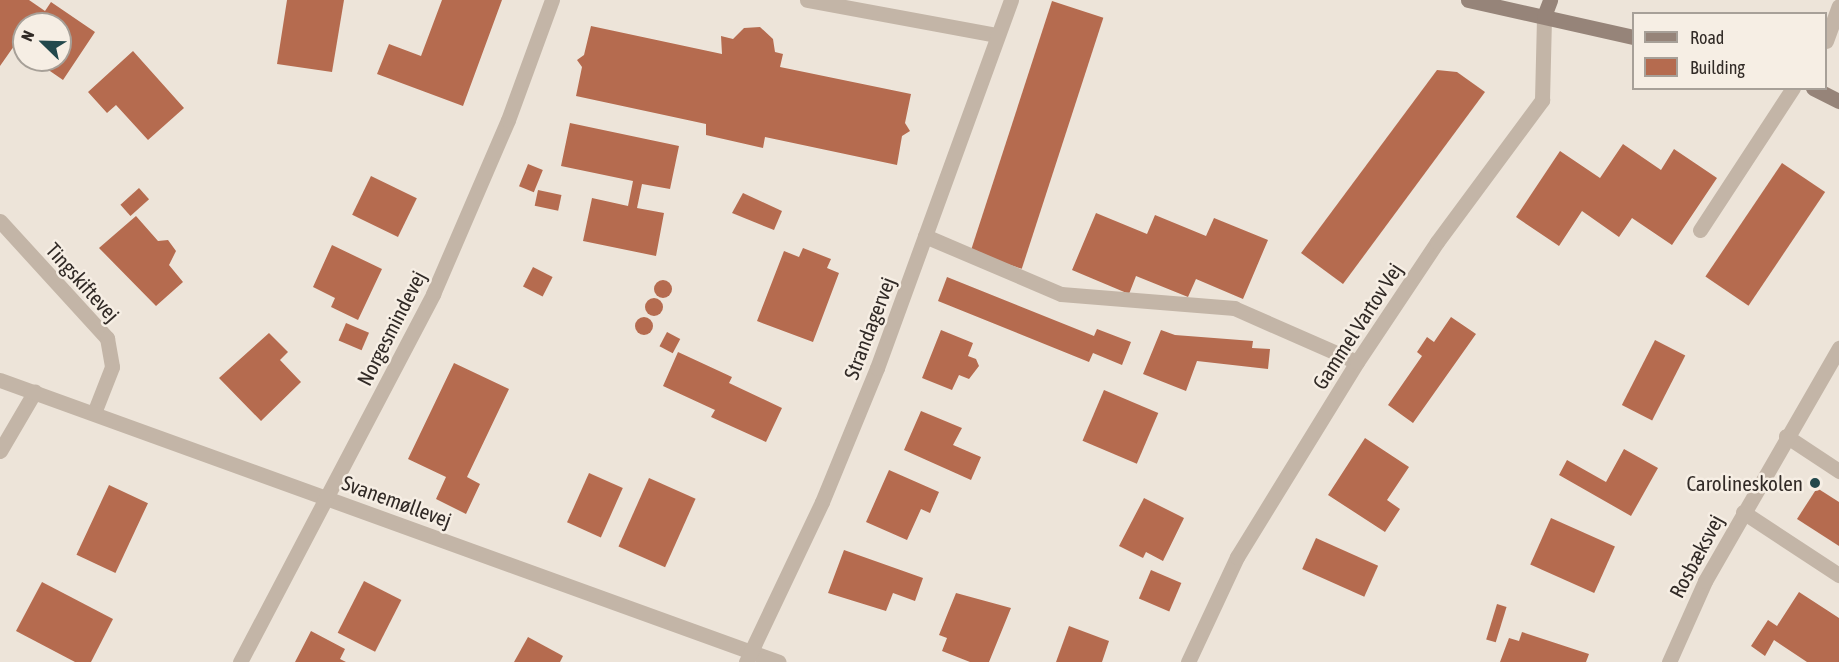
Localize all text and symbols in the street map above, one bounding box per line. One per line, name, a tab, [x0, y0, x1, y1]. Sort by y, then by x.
north arrow	[12, 12, 72, 72]
legend	[1632, 12, 1827, 90]
text: Road	[1690, 27, 1724, 48]
text: N	[17, 28, 37, 44]
text: Building	[1690, 57, 1745, 78]
street label: Tingskiftevej	[41, 237, 125, 327]
street label: Gammel Vartov Vej	[1307, 258, 1407, 394]
street label: Norgesmindevej	[351, 266, 431, 390]
street label: Strandagervej	[838, 273, 900, 383]
street label: Svanemøllevej	[339, 470, 455, 532]
place label: Carolineskolen	[1686, 470, 1803, 496]
marker: Carolineskolen	[1808, 476, 1822, 490]
street label: Rosbæksvej	[1664, 510, 1728, 602]

